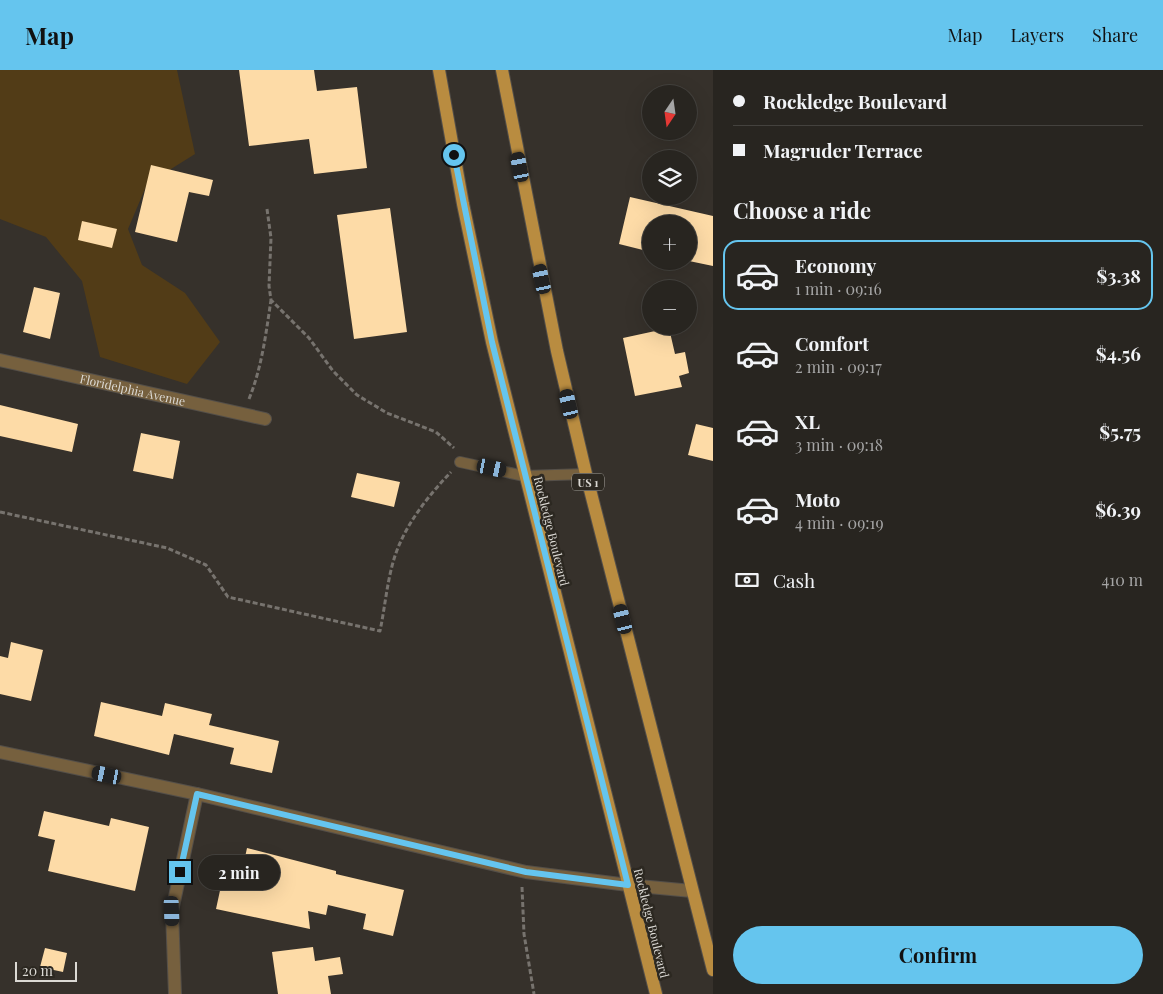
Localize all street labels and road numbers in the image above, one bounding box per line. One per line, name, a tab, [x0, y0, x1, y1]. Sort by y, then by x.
street label: Floridelphia Avenue	[78, 370, 187, 409]
road number: US 1	[572, 474, 604, 491]
street label: Rockledge Boulevard	[531, 475, 573, 587]
street label: Rockledge Boulevard	[631, 867, 673, 979]

